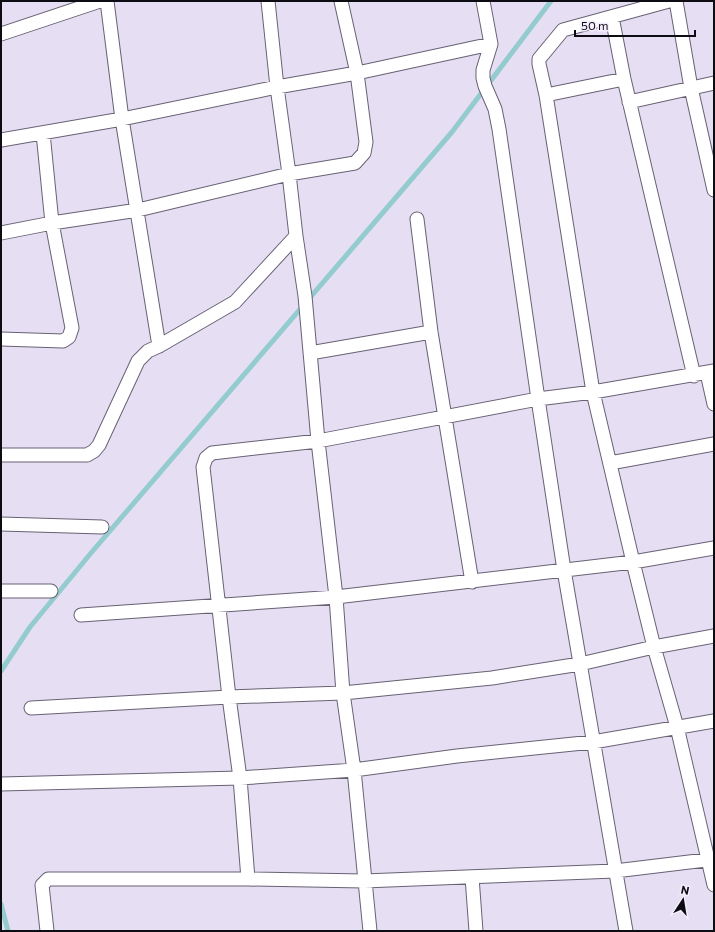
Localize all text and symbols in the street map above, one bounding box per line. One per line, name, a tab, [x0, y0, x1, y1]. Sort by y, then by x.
scale bar	[575, 12, 695, 38]
text: 50 m	[581, 18, 609, 32]
north arrow	[663, 880, 703, 920]
text: N	[680, 883, 691, 897]

